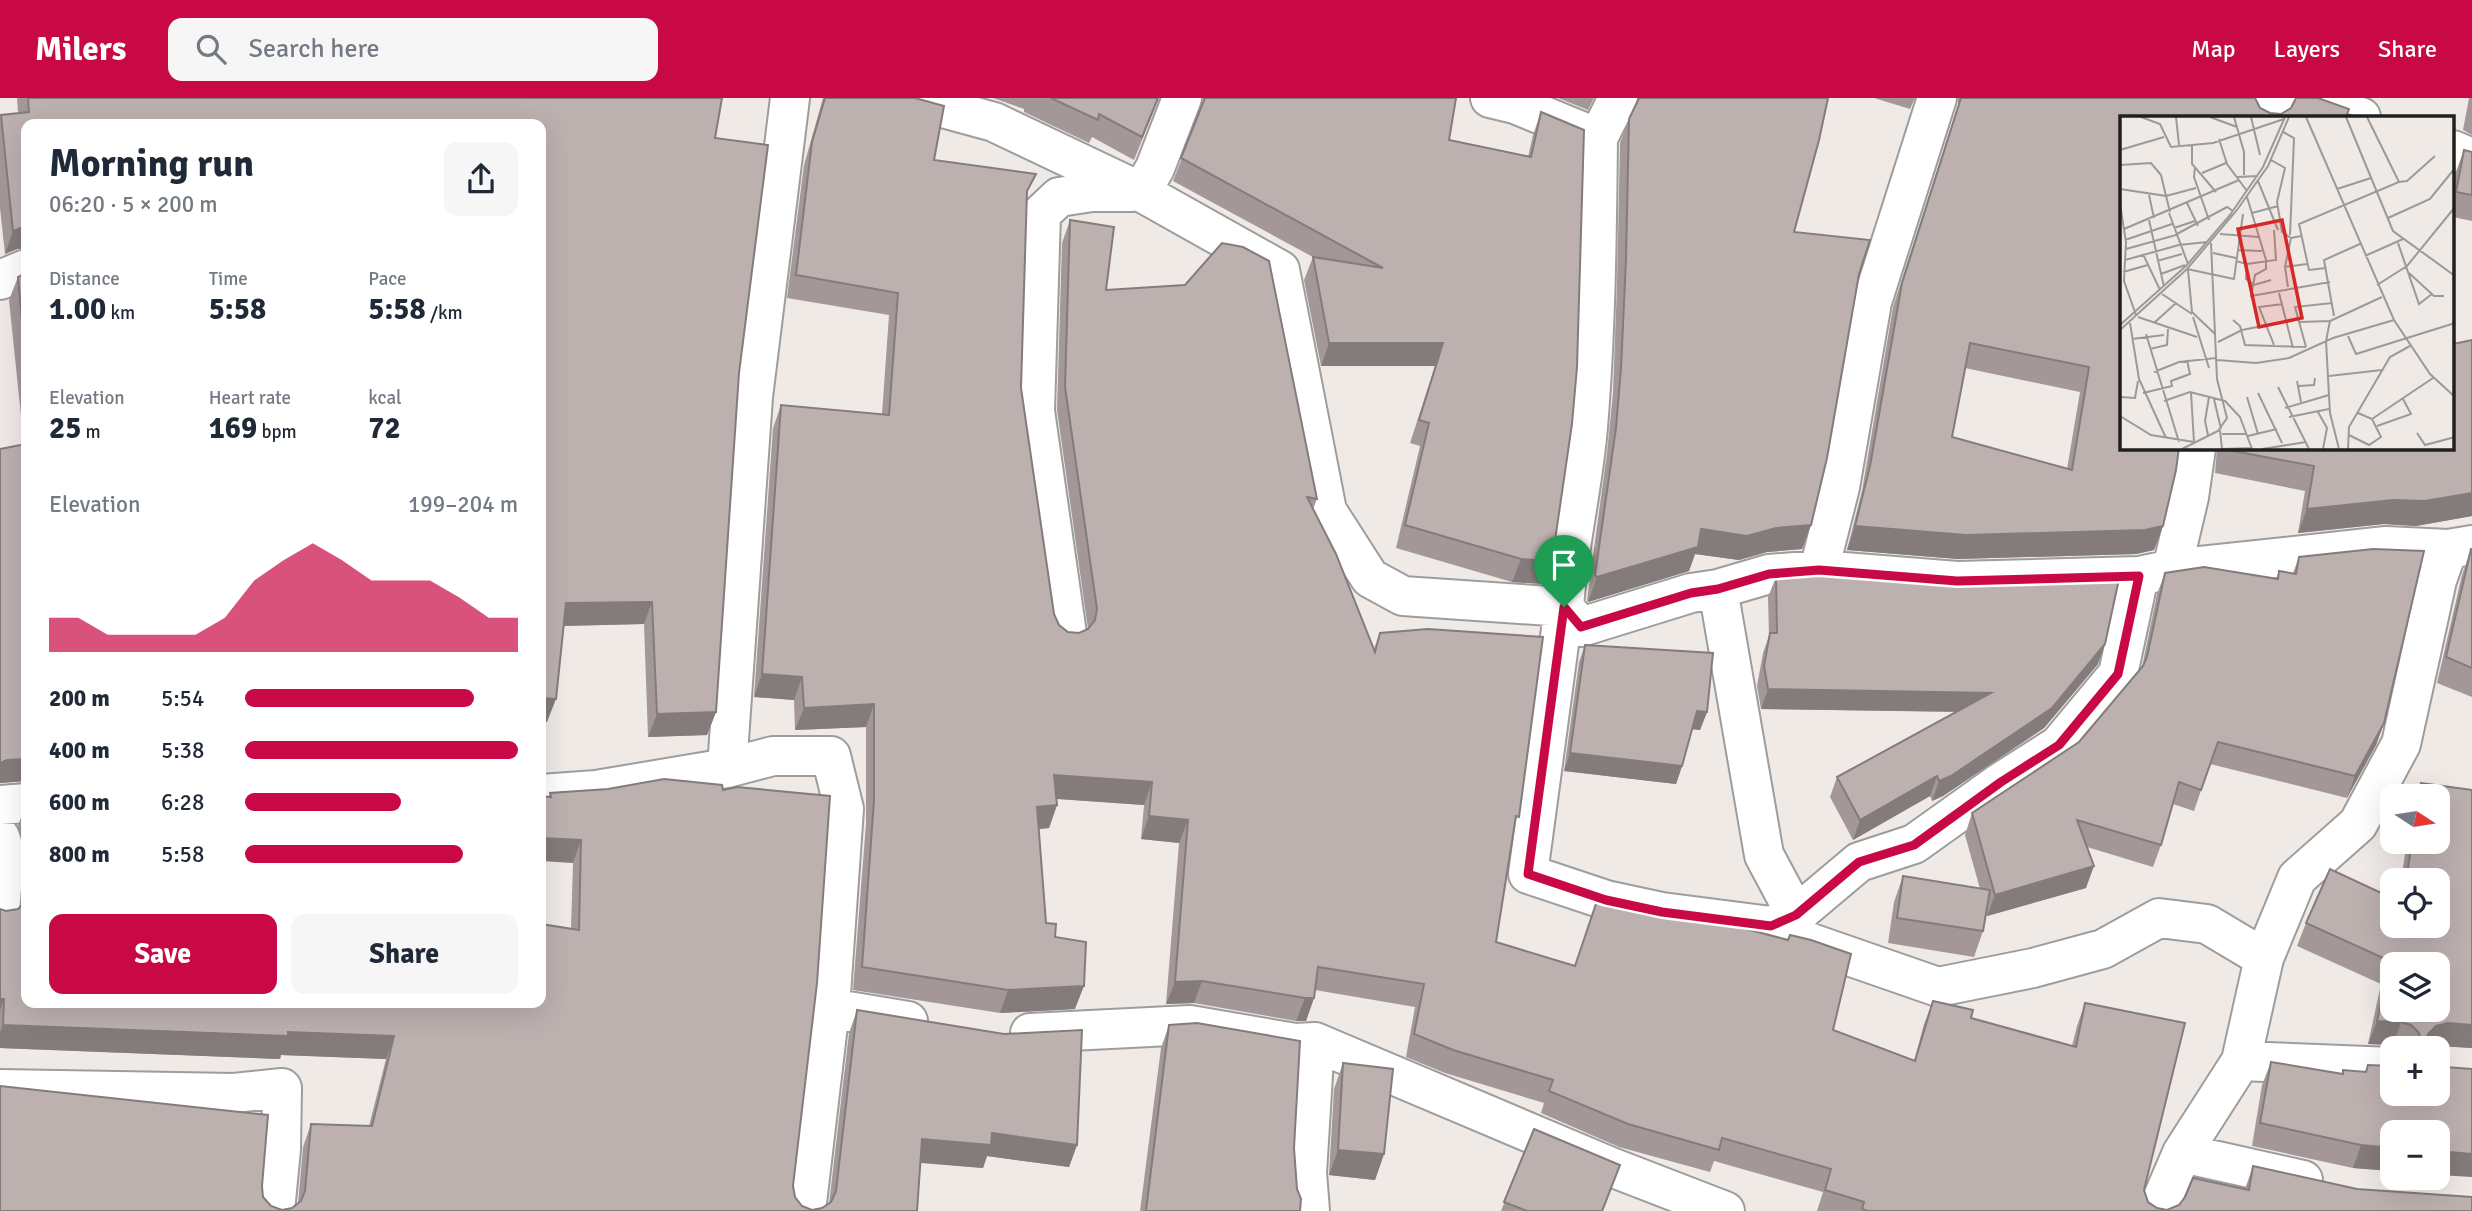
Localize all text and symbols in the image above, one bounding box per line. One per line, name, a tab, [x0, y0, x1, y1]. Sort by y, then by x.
search box	[168, 18, 658, 81]
text: Milers	[35, 29, 126, 70]
icon: search	[192, 30, 230, 68]
text: Search here	[248, 33, 380, 65]
text: Map	[2191, 34, 2236, 64]
text: Layers	[2274, 34, 2340, 64]
text: Share	[2378, 34, 2437, 64]
inset map	[2120, 116, 2454, 450]
text: Morning run	[49, 140, 254, 187]
button: share	[444, 142, 518, 216]
text: 06:20 · 5 × 200 m	[49, 190, 218, 219]
text: Distance	[49, 267, 120, 291]
text: Time	[209, 267, 248, 291]
text: Pace	[368, 267, 407, 291]
text: 1.00	[49, 291, 106, 328]
text: 5:58	[209, 291, 266, 328]
text: 5:58	[368, 291, 426, 328]
text: km	[106, 301, 135, 325]
text: /km	[426, 301, 463, 325]
text: Elevation	[49, 386, 125, 410]
text: Heart rate	[209, 386, 291, 410]
text: kcal	[368, 386, 402, 410]
text: 25	[49, 410, 81, 447]
text: 169	[209, 410, 257, 447]
text: 72	[368, 410, 401, 447]
text: m	[81, 420, 101, 444]
text: bpm	[257, 420, 297, 444]
text: Elevation	[49, 490, 141, 519]
text: 199–204 m	[408, 490, 518, 519]
pin	[1534, 535, 1594, 607]
icon: arrive	[1545, 546, 1583, 584]
text: 200 m	[49, 684, 110, 713]
text: 5:54	[161, 684, 204, 713]
text: 400 m	[49, 736, 110, 765]
text: 5:38	[161, 736, 204, 765]
north arrow	[2380, 784, 2450, 854]
map controls	[2380, 784, 2450, 1190]
text: 600 m	[49, 788, 110, 817]
text: 6:28	[161, 788, 204, 817]
text: 800 m	[49, 840, 110, 869]
text: 5:58	[161, 840, 204, 869]
button: locate	[2380, 868, 2450, 938]
button: Save	[49, 914, 277, 994]
button: Share	[291, 914, 518, 994]
button: layers	[2380, 952, 2450, 1022]
button: +	[2380, 1036, 2450, 1106]
button: −	[2380, 1120, 2450, 1190]

